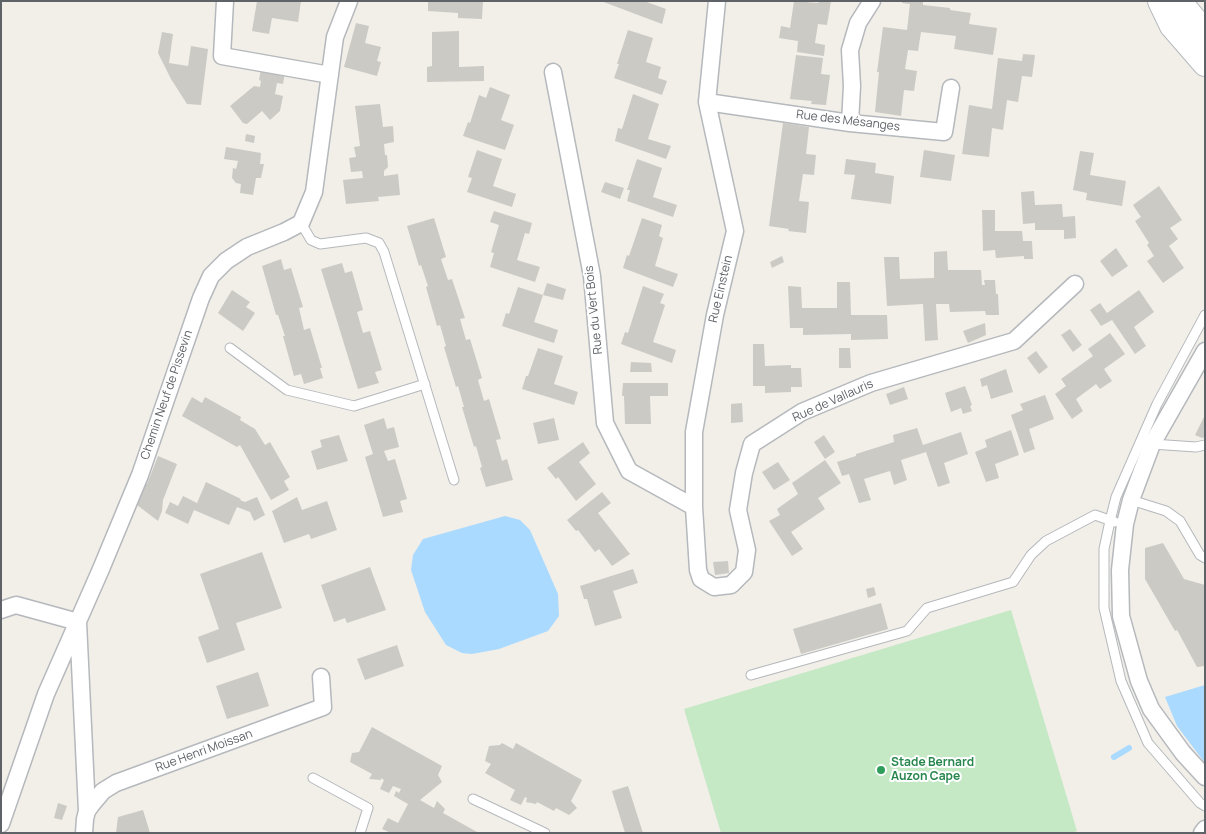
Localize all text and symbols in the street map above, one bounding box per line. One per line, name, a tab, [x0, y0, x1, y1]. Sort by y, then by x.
street label: Rue des Mésanges	[795, 107, 901, 135]
street label: Rue Einstein	[706, 254, 736, 324]
street label: Rue du Vert Bois	[582, 265, 606, 355]
street label: Chemin Neuf de Pissevin	[138, 328, 196, 462]
street label: Rue de Vallauris	[790, 377, 876, 425]
street label: Rue Henri Moissan	[154, 727, 254, 775]
place label: Stade Bernard Auzon Cape	[891, 756, 974, 784]
marker: Stade Bernard Auzon Cape	[875, 764, 887, 776]

